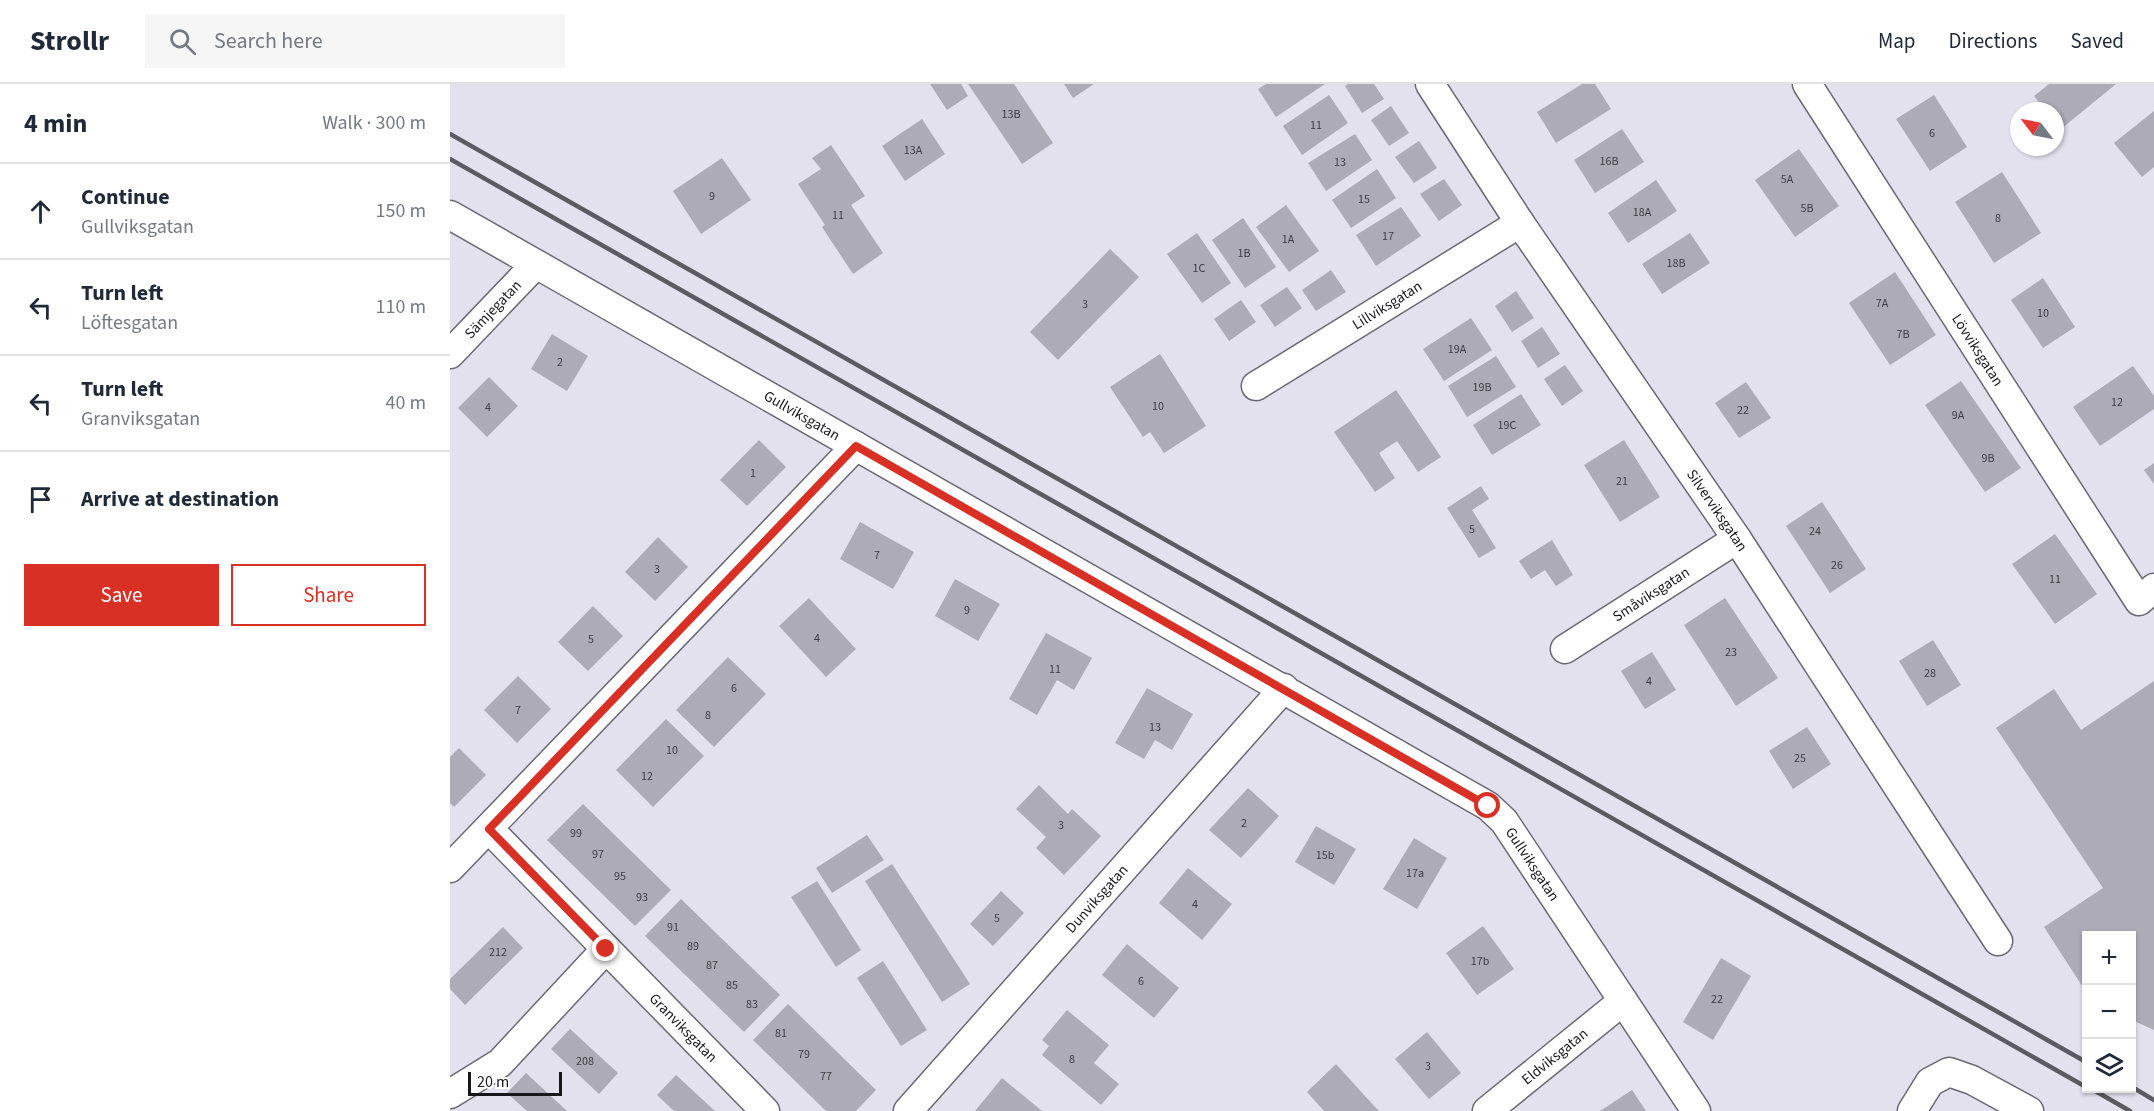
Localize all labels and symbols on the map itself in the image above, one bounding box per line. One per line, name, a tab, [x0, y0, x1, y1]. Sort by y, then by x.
north arrow	[2010, 102, 2064, 156]
house number: 13B	[1002, 106, 1020, 123]
house number: 11	[1310, 117, 1322, 134]
house number: 6	[1929, 125, 1935, 142]
house number: 13A	[904, 142, 923, 159]
house number: 16B	[1600, 153, 1618, 170]
house number: 13	[1334, 154, 1346, 171]
house number: 5A	[1781, 171, 1794, 188]
house number: 9	[709, 188, 715, 205]
house number: 15	[1358, 191, 1370, 208]
house number: 5B	[1800, 200, 1814, 217]
house number: 18A	[1633, 204, 1652, 221]
house number: 11	[832, 207, 844, 224]
house number: 8	[1995, 210, 2001, 227]
house number: 17	[1382, 228, 1394, 245]
house number: 1A	[1282, 231, 1295, 248]
house number: 1B	[1237, 245, 1251, 262]
house number: 18B	[1667, 255, 1685, 272]
house number: 1C	[1193, 260, 1206, 277]
street label: Sämjegatan	[460, 275, 526, 343]
street label: Lillviksgatan	[1348, 276, 1426, 335]
house number: 7A	[1876, 295, 1889, 312]
house number: 3	[1082, 296, 1088, 313]
house number: 10	[2037, 305, 2049, 322]
street label: Lövviksgatan	[1947, 310, 2009, 390]
house number: 7B	[1896, 326, 1910, 343]
house number: 19A	[1448, 341, 1467, 358]
house number: 2	[557, 354, 563, 371]
house number: 19B	[1473, 379, 1491, 396]
street label: Gullviksgatan	[760, 385, 844, 445]
house number: 12	[2111, 394, 2123, 411]
house number: 10	[1152, 398, 1164, 415]
house number: 4	[485, 399, 491, 416]
house number: 22	[1737, 402, 1749, 419]
house number: 9A	[1952, 407, 1965, 424]
house number: 19C	[1498, 417, 1517, 434]
house number: 9B	[1981, 450, 1995, 467]
house number: 1	[750, 465, 756, 482]
street label: Silverviksgatan	[1682, 465, 1753, 555]
house number: 21	[1616, 473, 1628, 490]
house number: 5	[1469, 521, 1475, 538]
house number: 24	[1809, 523, 1821, 540]
house number: 7	[874, 547, 880, 564]
house number: 26	[1831, 557, 1843, 574]
house number: 3	[654, 561, 660, 578]
street label: Småviksgatan	[1608, 562, 1694, 627]
house number: 11	[2049, 571, 2061, 588]
house number: 9	[964, 602, 970, 619]
house number: 4	[814, 630, 820, 647]
house number: 5	[588, 631, 594, 648]
house number: 23	[1725, 644, 1737, 661]
house number: 11	[1049, 661, 1061, 678]
house number: 28	[1924, 665, 1936, 682]
house number: 4	[1646, 673, 1652, 690]
house number: 6	[731, 680, 737, 697]
house number: 7	[515, 702, 521, 719]
house number: 8	[705, 707, 711, 724]
house number: 13	[1149, 719, 1161, 736]
house number: 10	[666, 742, 678, 759]
house number: 25	[1794, 750, 1806, 767]
house number: 12	[641, 768, 653, 785]
route start	[1474, 792, 1500, 818]
house number: 2	[1241, 815, 1247, 832]
house number: 3	[1058, 817, 1064, 834]
street label: Gullviksgatan	[1500, 823, 1565, 905]
house number: 99	[570, 825, 582, 842]
house number: 97	[592, 846, 604, 863]
house number: 15b	[1316, 847, 1335, 864]
street label: Dunviksgatan	[1060, 860, 1133, 938]
house number: 17a	[1406, 865, 1424, 882]
house number: 95	[614, 868, 626, 885]
house number: 93	[636, 889, 648, 906]
house number: 4	[1192, 896, 1198, 913]
house number: 5	[994, 910, 1000, 927]
house number: 91	[667, 919, 679, 936]
route end	[592, 935, 618, 961]
house number: 89	[687, 938, 699, 955]
house number: 212	[489, 944, 507, 961]
house number: 17b	[1471, 953, 1490, 970]
house number: 87	[706, 957, 718, 974]
house number: 6	[1138, 973, 1144, 990]
house number: 85	[726, 977, 738, 994]
street label: Granviksgatan	[645, 988, 722, 1067]
house number: 22	[1711, 991, 1723, 1008]
house number: 83	[746, 996, 758, 1013]
street label: Eldviksgatan	[1517, 1023, 1592, 1090]
house number: 81	[775, 1025, 787, 1042]
house number: 79	[798, 1046, 810, 1063]
house number: 8	[1069, 1051, 1075, 1068]
house number: 208	[576, 1053, 594, 1070]
house number: 3	[1425, 1058, 1431, 1075]
house number: 77	[820, 1068, 832, 1085]
scale bar	[468, 1069, 562, 1096]

